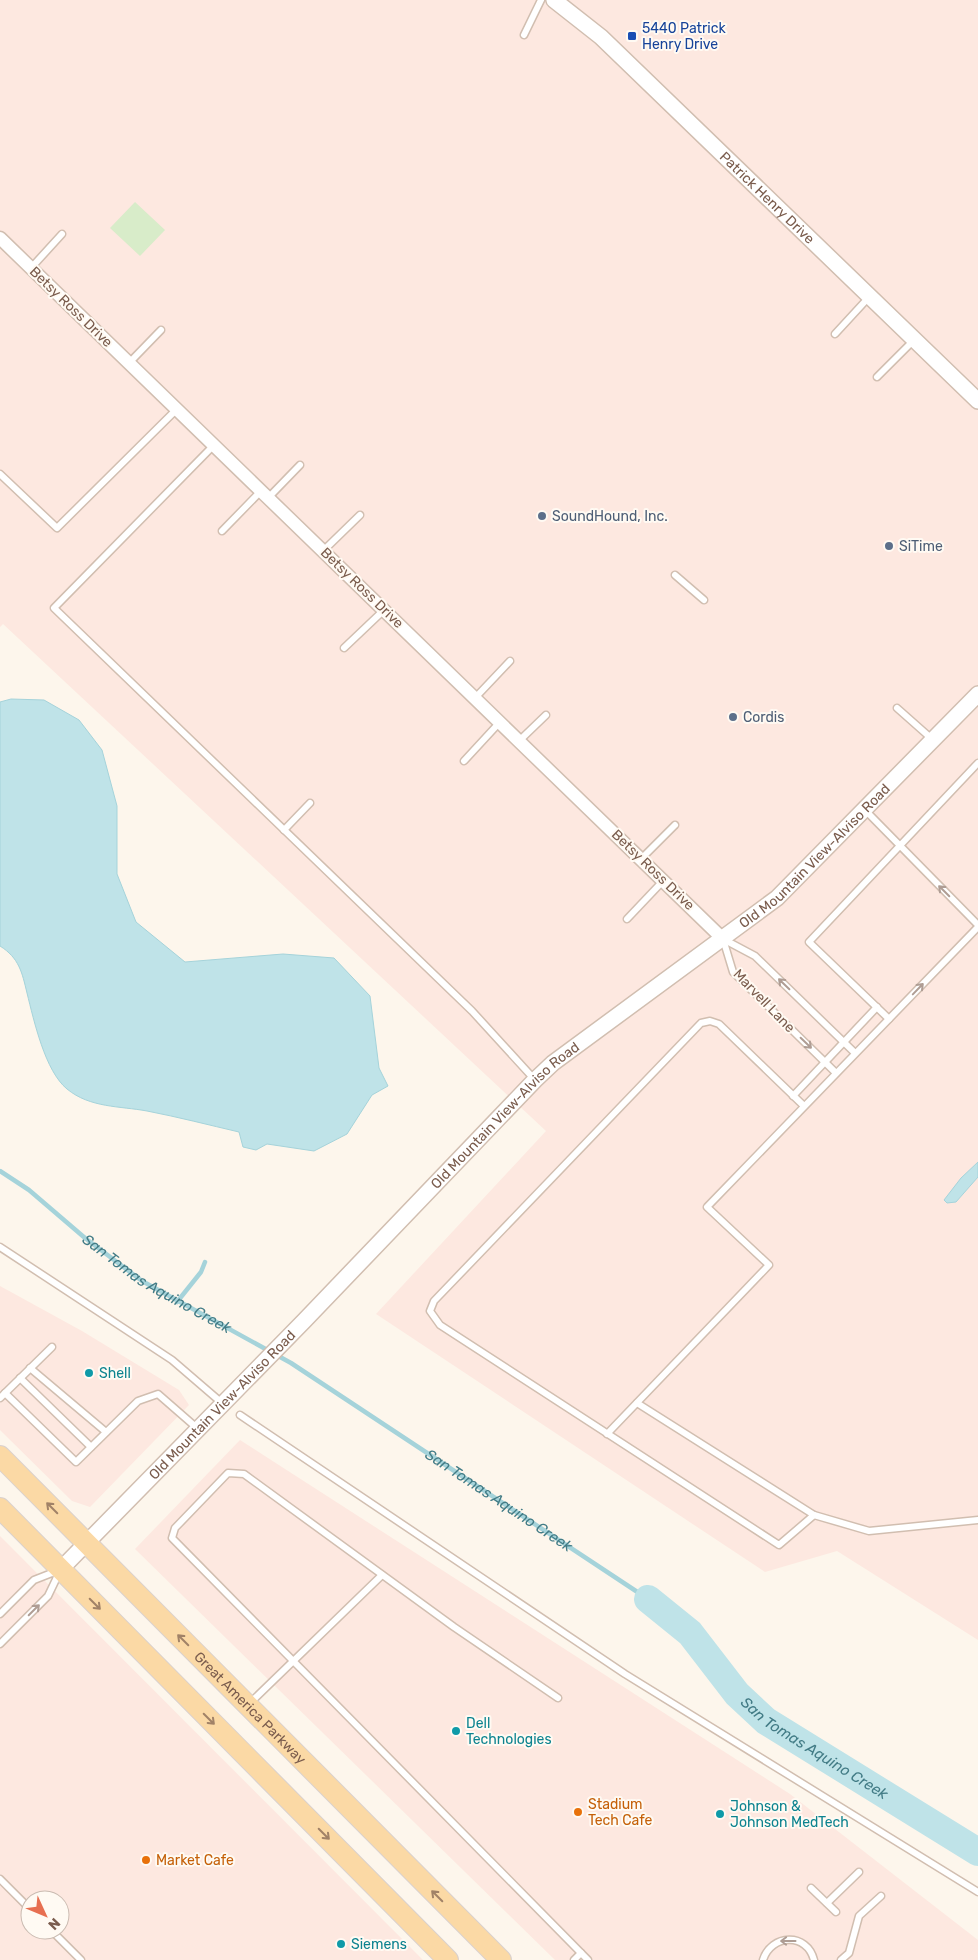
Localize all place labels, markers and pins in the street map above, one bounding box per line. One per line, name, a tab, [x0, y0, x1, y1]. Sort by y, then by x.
place label: 5440 Patrick Henry Drive	[642, 20, 726, 53]
marker: 5440 Patrick Henry Drive	[626, 30, 638, 42]
place label: SoundHound, Inc.	[552, 508, 668, 525]
marker: SoundHound, Inc.	[536, 510, 548, 522]
place label: SiTime	[899, 538, 943, 555]
marker: SiTime	[883, 540, 895, 552]
place label: Cordis	[743, 709, 784, 726]
marker: Cordis	[727, 711, 739, 723]
place label: Shell	[99, 1365, 131, 1382]
marker: Shell	[83, 1367, 95, 1379]
place label: Dell Technologies	[466, 1715, 552, 1748]
marker: Dell Technologies	[450, 1725, 462, 1737]
place label: Stadium Tech Cafe	[588, 1796, 653, 1829]
place label: Johnson & Johnson MedTech	[730, 1798, 849, 1831]
marker: Stadium Tech Cafe	[572, 1806, 584, 1818]
marker: Johnson & Johnson MedTech	[714, 1808, 726, 1820]
place label: Market Cafe	[156, 1852, 234, 1869]
marker: Market Cafe	[140, 1854, 152, 1866]
place label: Siemens	[351, 1936, 407, 1953]
marker: Siemens	[335, 1938, 347, 1950]

